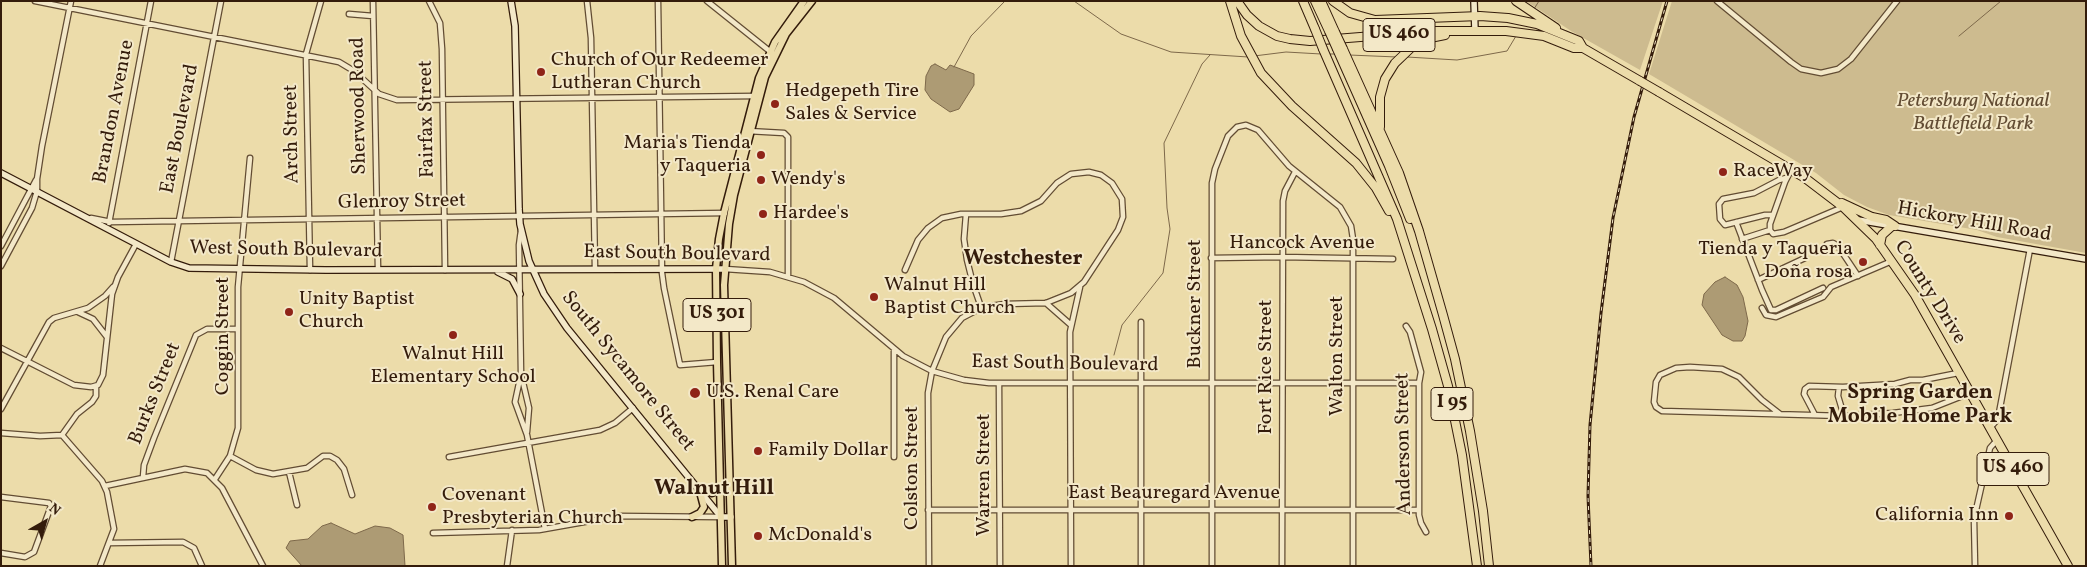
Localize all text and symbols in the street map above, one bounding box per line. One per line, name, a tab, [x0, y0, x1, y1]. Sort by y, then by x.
road number: US 460	[1363, 18, 1435, 52]
street label: Sherwood Road	[347, 37, 373, 175]
street label: Brandon Avenue	[89, 38, 141, 186]
place label: Church of Our Redeemer Lutheran Church	[551, 49, 768, 96]
street label: Fairfax Street	[415, 60, 441, 178]
street label: East Boulevard	[157, 62, 205, 196]
marker: Church of Our Redeemer Lutheran Church	[535, 66, 547, 78]
place label: Hedgepeth Tire Sales & Service	[785, 80, 919, 127]
street label: Arch Street	[280, 84, 306, 184]
park label: Petersburg National Battlefield Park	[1896, 90, 2050, 137]
marker: Hedgepeth Tire Sales & Service	[769, 98, 781, 110]
place label: Maria's Tienda y Taqueria	[624, 132, 751, 179]
marker: Maria's Tienda y Taqueria	[755, 149, 767, 161]
place label: RaceWay	[1733, 160, 1813, 184]
marker: RaceWay	[1717, 166, 1729, 178]
place label: Wendy's	[771, 168, 845, 192]
marker: Wendy's	[755, 174, 767, 186]
street label: Glenroy Street	[338, 190, 466, 216]
street label: Hickory Hill Road	[1895, 198, 2053, 248]
place label: Hardee's	[773, 202, 849, 226]
marker: Hardee's	[757, 208, 769, 220]
street label: Hancock Avenue	[1229, 232, 1375, 256]
street label: West South Boulevard	[189, 237, 383, 265]
street label: County Drive	[1888, 237, 1970, 349]
place label: Tienda y Taqueria Doña rosa	[1698, 238, 1853, 285]
street label: Buckner Street	[1184, 239, 1208, 369]
street label: East South Boulevard	[583, 241, 771, 269]
district label: Westchester	[964, 247, 1082, 273]
marker: Tienda y Taqueria Doña rosa	[1857, 256, 1869, 268]
place label: Walnut Hill Baptist Church	[884, 274, 1015, 321]
street label: Coggin Street	[212, 277, 236, 395]
street label: South Sycamore Street	[555, 287, 699, 457]
place label: Unity Baptist Church	[299, 288, 415, 335]
marker: Walnut Hill Baptist Church	[868, 291, 880, 303]
street label: Walton Street	[1326, 296, 1350, 416]
road number: US 301	[683, 298, 751, 332]
street label: Fort Rice Street	[1255, 300, 1279, 434]
marker: Unity Baptist Church	[283, 306, 295, 318]
marker: Walnut Hill Elementary School	[447, 329, 459, 341]
street label: Burks Street	[125, 339, 187, 449]
place label: Walnut Hill Elementary School	[370, 343, 536, 390]
street label: East South Boulevard	[971, 351, 1159, 379]
street label: Anderson Street	[1392, 372, 1418, 516]
place label: U.S. Renal Care	[706, 381, 839, 405]
district label: Spring Garden Mobile Home Park	[1828, 381, 2012, 431]
marker: U.S. Renal Care	[688, 386, 702, 400]
road number: I 95	[1431, 388, 1473, 420]
street label: Colston Street	[901, 406, 925, 530]
street label: Warren Street	[973, 413, 997, 537]
place label: Family Dollar	[768, 439, 888, 463]
marker: Family Dollar	[752, 445, 764, 457]
road number: US 460	[1977, 452, 2049, 486]
district label: Walnut Hill	[654, 477, 774, 503]
street label: East Beauregard Avenue	[1068, 482, 1280, 506]
place label: Covenant Presbyterian Church	[442, 484, 623, 531]
north arrow	[20, 497, 70, 547]
text: N	[45, 499, 64, 520]
marker: Covenant Presbyterian Church	[426, 501, 438, 513]
place label: California Inn	[1875, 504, 1999, 528]
marker: California Inn	[2003, 510, 2015, 522]
place label: McDonald's	[768, 524, 872, 548]
marker: McDonald's	[752, 530, 764, 542]

